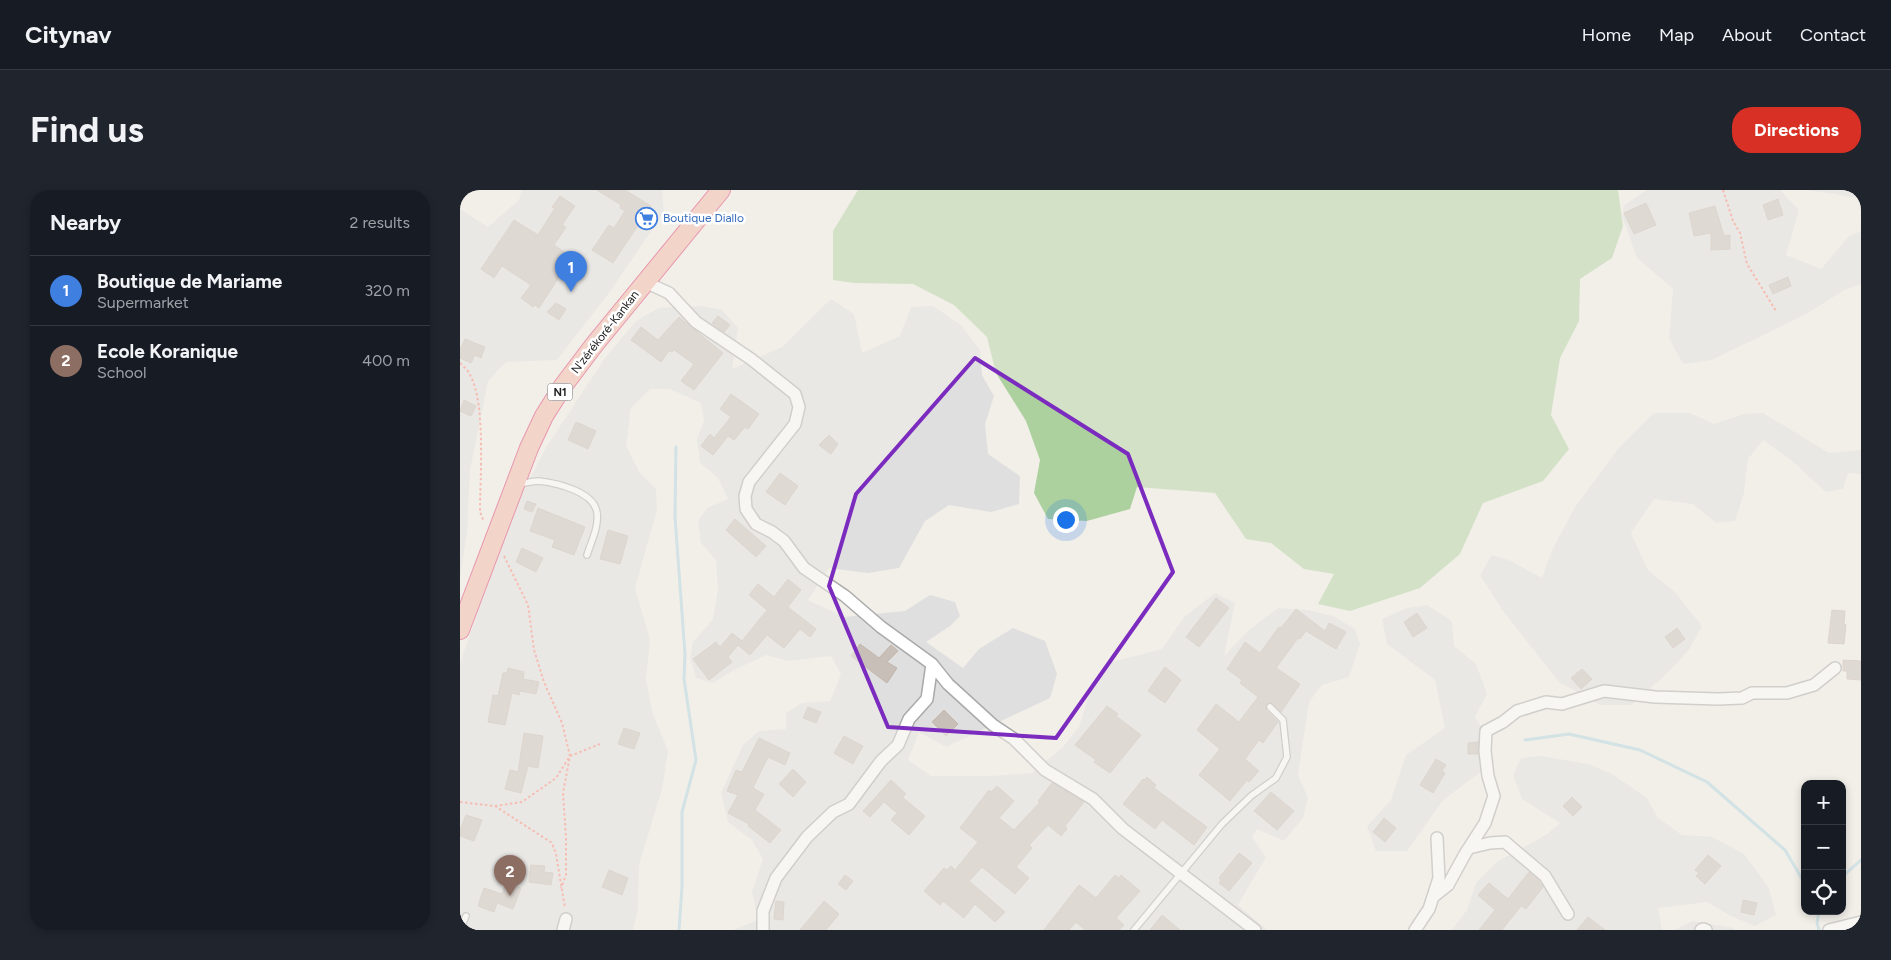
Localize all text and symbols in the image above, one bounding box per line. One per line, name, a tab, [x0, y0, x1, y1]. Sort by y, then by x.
text: Citynav	[25, 20, 112, 49]
text: Home	[1582, 24, 1631, 46]
text: Map	[1659, 24, 1694, 46]
text: About	[1722, 24, 1772, 46]
text: Contact	[1800, 24, 1866, 46]
button: Directions	[1732, 107, 1861, 153]
text: Find us	[30, 109, 144, 151]
supermarket icon: Boutique Diallo	[635, 206, 659, 230]
text: Nearby	[50, 210, 121, 235]
place label: Boutique Diallo	[663, 211, 744, 225]
text: 2 results	[350, 213, 410, 232]
pin: 1	[555, 251, 587, 292]
text: Boutique de Mariame	[97, 270, 282, 293]
text: 1	[63, 281, 69, 300]
text: 320 m	[365, 281, 410, 300]
street label: N'zérékoré-Kankan	[568, 287, 642, 376]
text: Supermarket	[97, 293, 189, 312]
text: Ecole Koranique	[97, 340, 238, 363]
text: 2	[61, 351, 71, 370]
text: 400 m	[362, 351, 410, 370]
text: School	[97, 363, 147, 382]
road number: N1	[548, 383, 572, 400]
your location	[1053, 507, 1079, 533]
map controls	[1801, 780, 1846, 915]
button: +	[1801, 780, 1846, 825]
button: −	[1801, 825, 1846, 870]
pin: 2	[494, 855, 526, 896]
button: locate	[1801, 870, 1846, 915]

